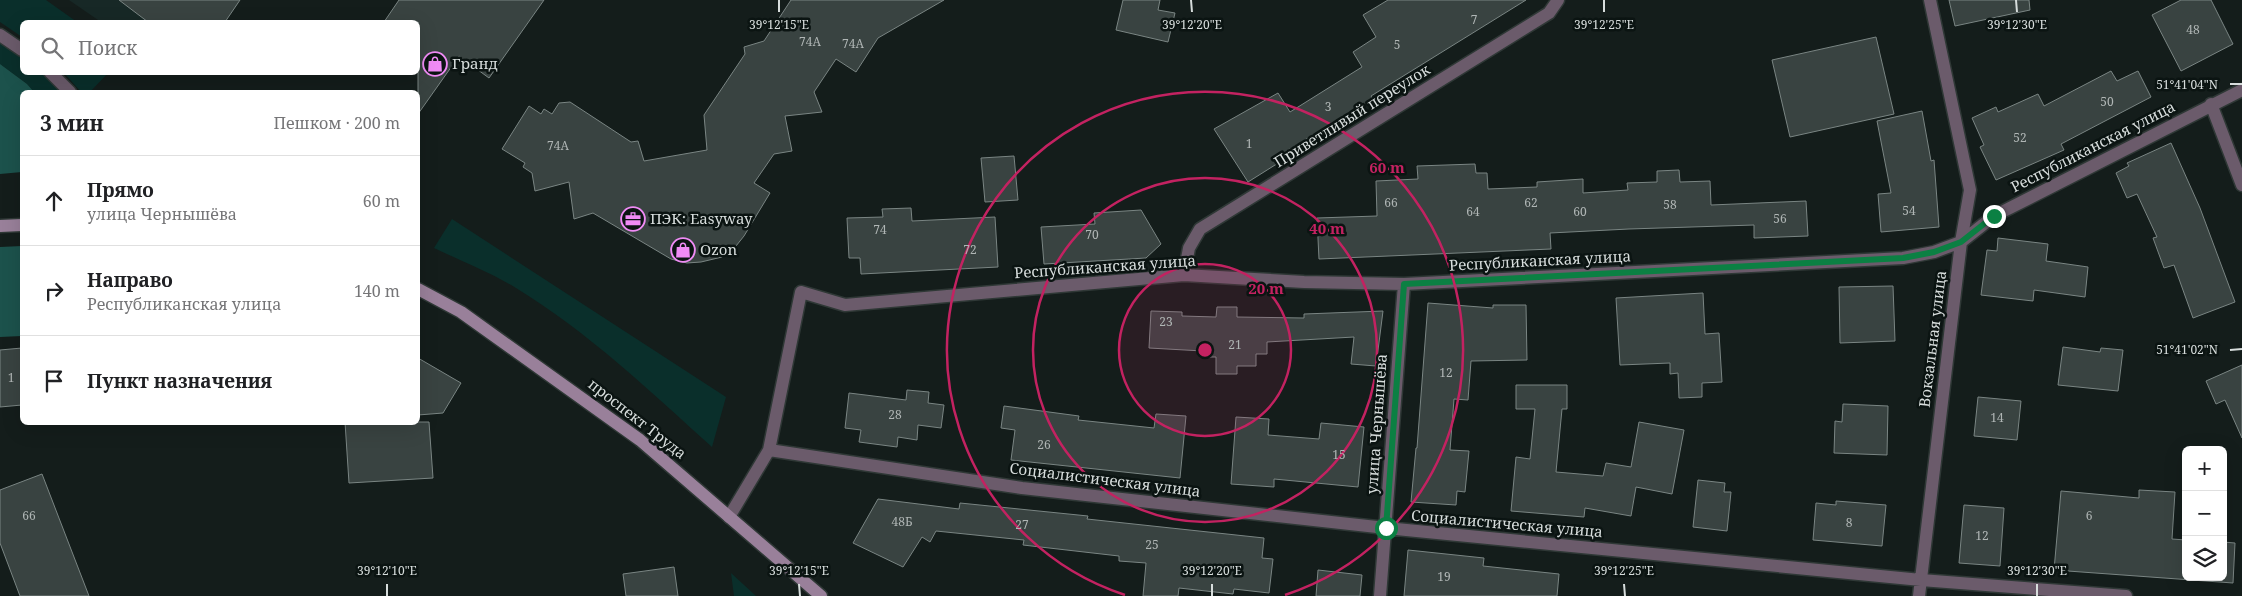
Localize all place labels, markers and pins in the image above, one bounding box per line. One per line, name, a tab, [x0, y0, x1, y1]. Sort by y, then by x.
shop icon: Гранд	[422, 51, 448, 77]
place label: Гранд	[452, 53, 498, 73]
office icon: ПЭК: Easyway	[620, 206, 646, 232]
place label: ПЭК: Easyway	[650, 208, 753, 228]
shop icon: Ozon	[670, 237, 696, 263]
place label: Ozon	[700, 239, 737, 259]
centre of rings	[1196, 341, 1214, 359]

